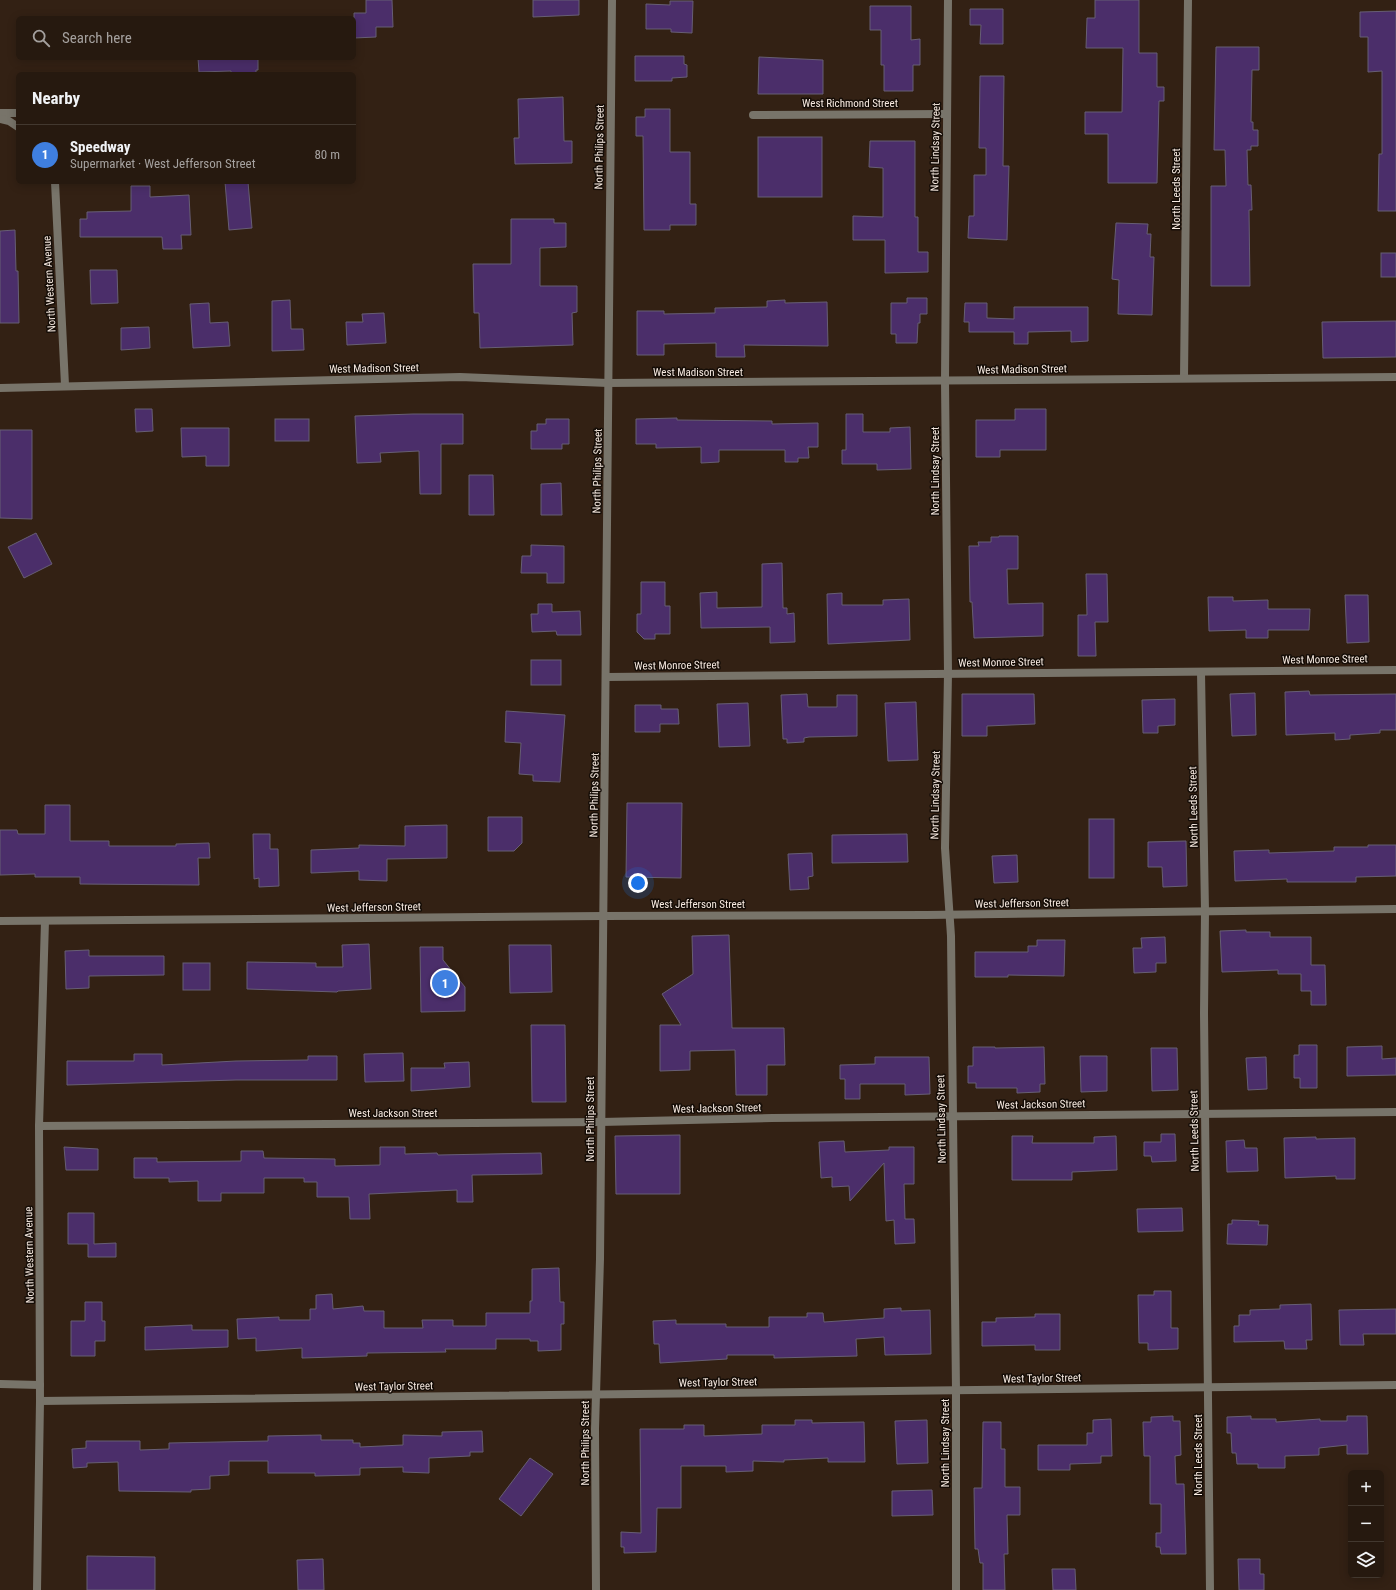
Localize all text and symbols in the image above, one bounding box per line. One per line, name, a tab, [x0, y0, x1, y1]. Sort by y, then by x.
search box	[16, 16, 356, 60]
icon: search	[30, 27, 52, 49]
text: Search here	[62, 29, 132, 47]
text: Nearby	[32, 88, 80, 108]
street label: West Richmond Street	[802, 97, 898, 110]
street label: North Lindsay Street	[928, 103, 943, 191]
street label: North Philips Street	[592, 105, 607, 190]
text: Speedway	[70, 138, 130, 156]
text: 1	[42, 147, 48, 162]
text: 80 m	[314, 147, 340, 162]
street label: North Leeds Street	[1170, 148, 1183, 230]
text: Supermarket · West Jefferson Street	[70, 156, 256, 171]
street label: North Western Avenue	[40, 235, 59, 333]
street label: West Madison Street	[329, 361, 419, 376]
street label: West Madison Street	[977, 362, 1067, 377]
street label: West Madison Street	[653, 366, 743, 379]
street label: North Lindsay Street	[929, 427, 942, 515]
street label: North Philips Street	[590, 429, 605, 514]
street label: West Monroe Street	[1282, 652, 1368, 667]
street label: West Monroe Street	[958, 655, 1044, 670]
street label: West Monroe Street	[634, 658, 720, 673]
street label: North Lindsay Street	[928, 751, 943, 839]
street label: North Philips Street	[587, 753, 602, 838]
street label: North Leeds Street	[1186, 766, 1201, 848]
your location	[628, 873, 648, 893]
street label: West Jefferson Street	[975, 896, 1069, 911]
street label: West Jefferson Street	[651, 898, 745, 911]
street label: West Jefferson Street	[327, 900, 421, 915]
pin: 1	[432, 968, 458, 998]
street label: North Lindsay Street	[934, 1075, 949, 1163]
street label: North Philips Street	[584, 1077, 597, 1161]
street label: North Leeds Street	[1187, 1090, 1202, 1172]
street label: West Jackson Street	[996, 1097, 1086, 1112]
street label: West Jackson Street	[672, 1101, 762, 1116]
street label: West Jackson Street	[349, 1107, 437, 1120]
street label: North Western Avenue	[22, 1207, 37, 1303]
street label: West Taylor Street	[1003, 1371, 1081, 1386]
street label: West Taylor Street	[679, 1375, 757, 1390]
street label: West Taylor Street	[355, 1379, 433, 1394]
street label: North Lindsay Street	[939, 1399, 952, 1487]
street label: North Philips Street	[579, 1401, 592, 1485]
street label: North Leeds Street	[1192, 1414, 1205, 1496]
map controls	[1348, 1470, 1384, 1578]
button: +	[1348, 1470, 1384, 1506]
button: −	[1348, 1506, 1384, 1542]
button: layers	[1348, 1542, 1384, 1578]

